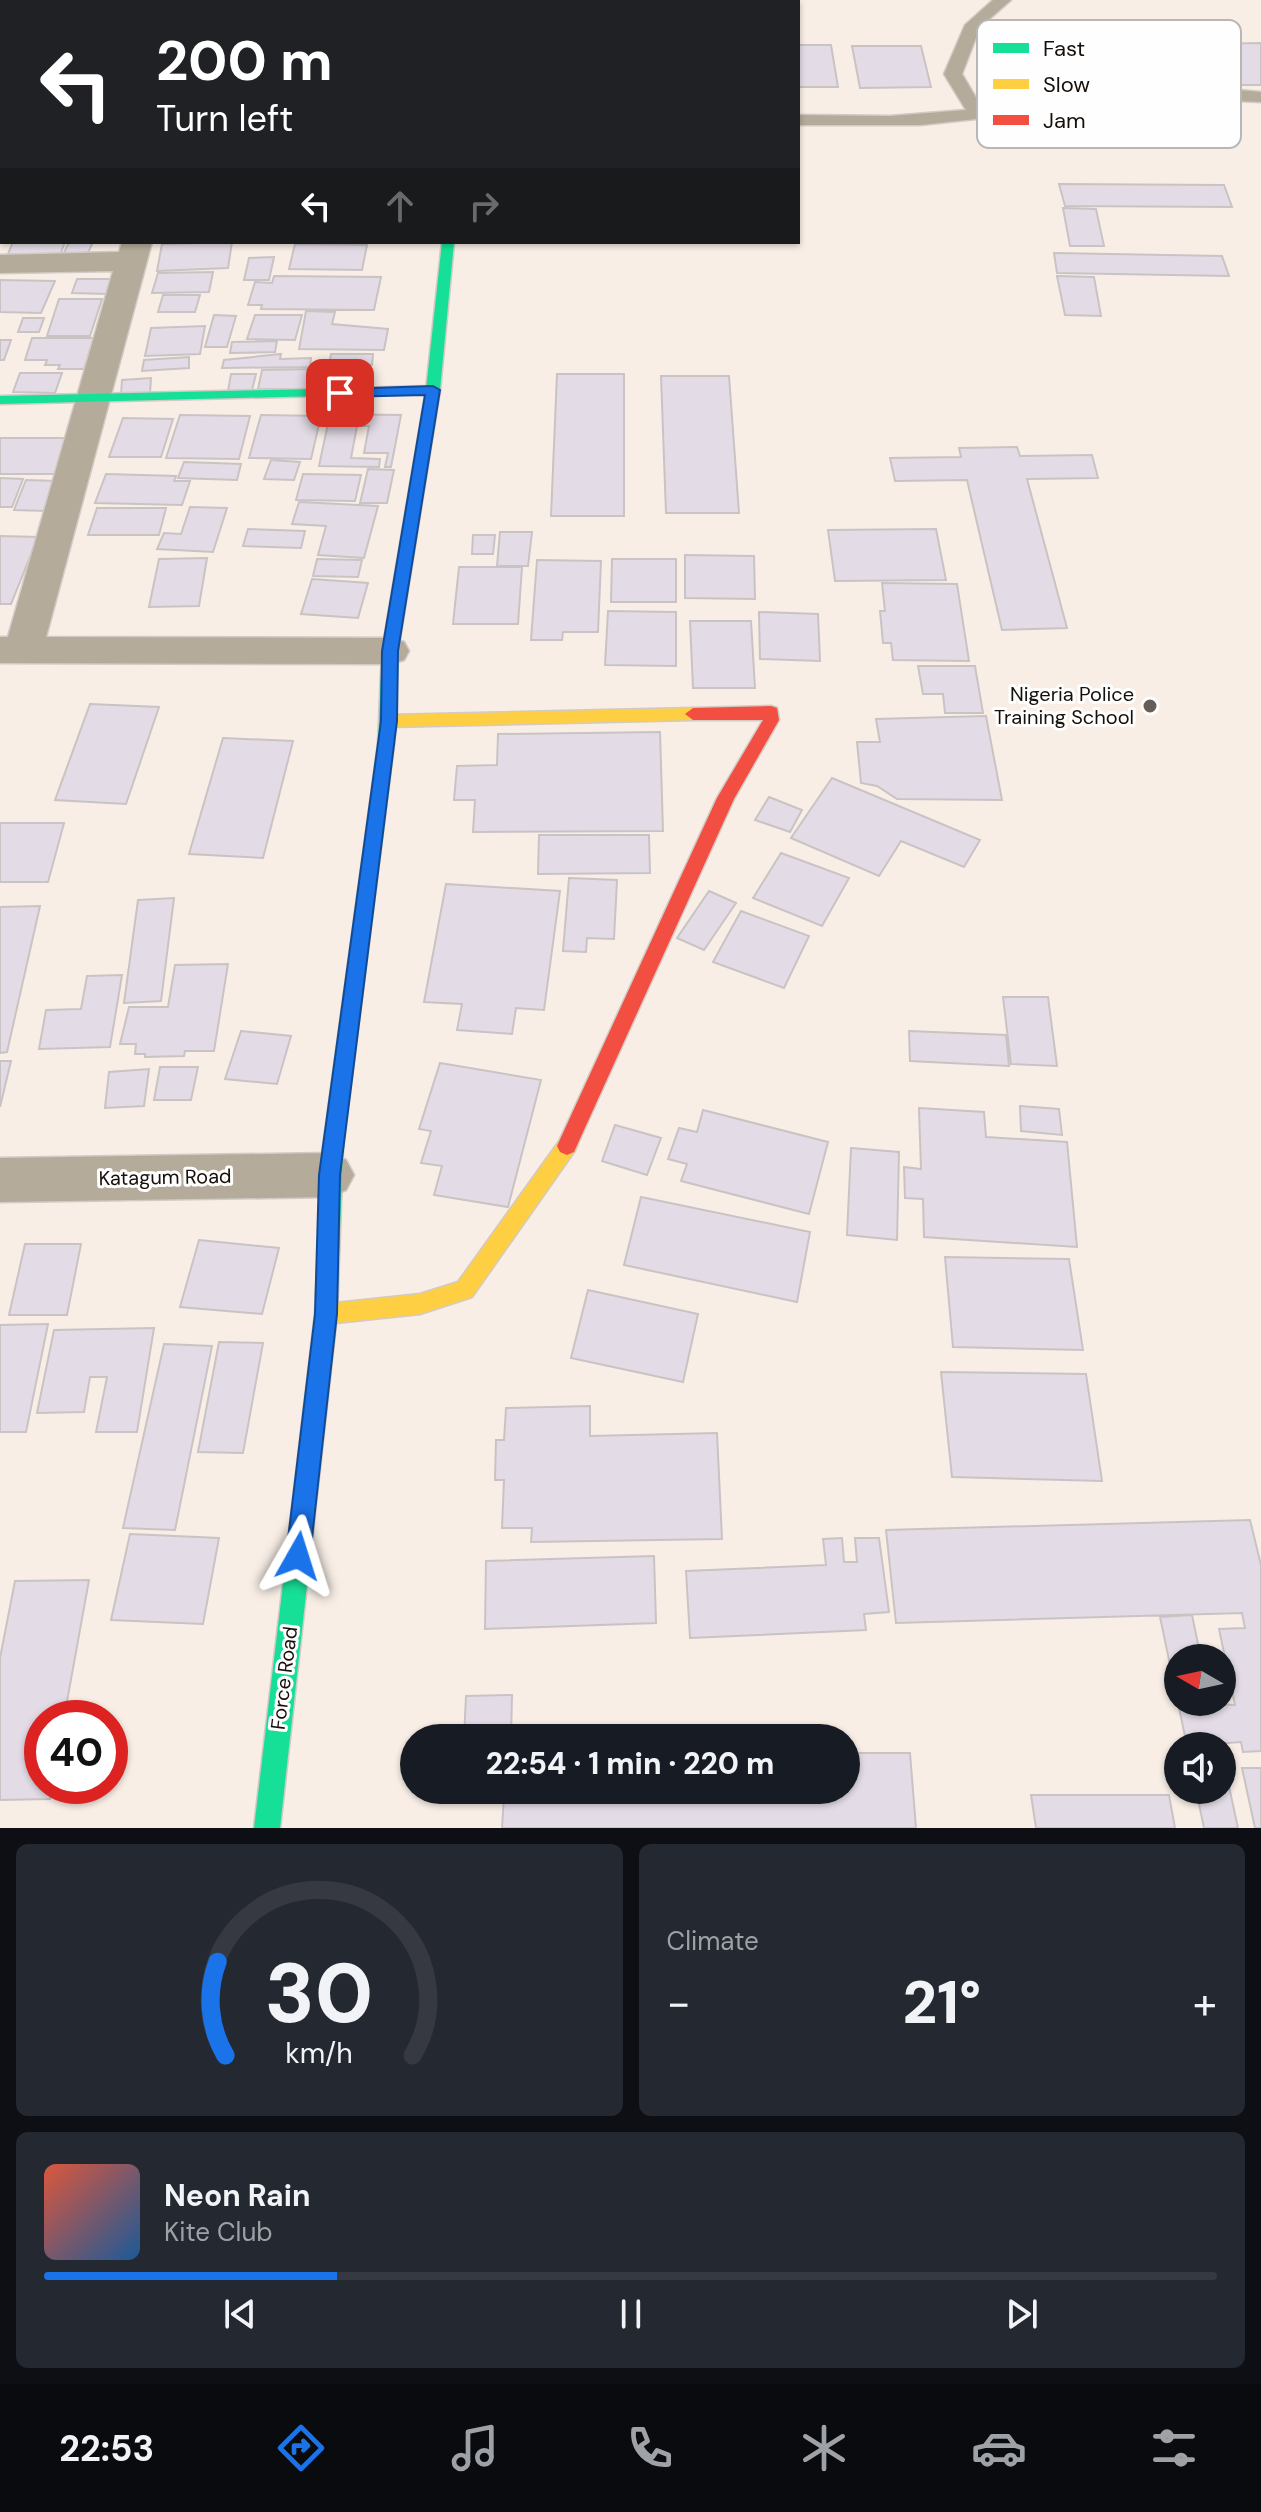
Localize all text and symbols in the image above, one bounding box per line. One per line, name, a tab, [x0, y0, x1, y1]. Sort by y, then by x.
legend	[977, 20, 1241, 148]
text: 200 m	[156, 24, 333, 97]
icon: left	[24, 32, 128, 136]
text: Fast	[1043, 34, 1085, 63]
text: Slow	[1043, 70, 1090, 99]
text: Turn left	[156, 95, 293, 142]
text: Jam	[1043, 106, 1086, 135]
icon: left	[294, 184, 338, 228]
icon: ahead	[378, 184, 422, 228]
icon: right	[462, 184, 506, 228]
pin	[306, 359, 374, 427]
icon: arrive	[318, 371, 362, 415]
place label: Nigeria Police Training School	[994, 681, 1134, 730]
marker: Nigeria Police Training School	[1141, 697, 1159, 715]
street label: Katagum Road	[98, 1163, 232, 1191]
position arrow	[256, 1514, 340, 1598]
street label: Force Road	[265, 1625, 303, 1731]
north arrow	[1164, 1644, 1236, 1716]
map controls	[1164, 1644, 1236, 1804]
speed limit sign: 40	[24, 1700, 128, 1804]
button: sound	[1164, 1732, 1236, 1804]
text: 22:54 · 1 min · 220 m	[486, 1744, 774, 1783]
text: Climate	[667, 1924, 759, 1958]
text: 30	[265, 1939, 374, 2048]
text: 21°	[902, 1963, 981, 2042]
text: −	[667, 1974, 691, 2032]
text: +	[1193, 1974, 1217, 2032]
text: km/h	[285, 2035, 353, 2072]
text: Neon Rain	[164, 2176, 310, 2215]
text: Kite Club	[164, 2215, 273, 2249]
icon: previous	[218, 2292, 262, 2336]
icon: pause	[609, 2292, 653, 2336]
icon: next	[1000, 2292, 1044, 2336]
icon: directions	[273, 2420, 329, 2476]
icon: music	[447, 2420, 503, 2476]
icon: phone	[622, 2420, 678, 2476]
icon: climate	[796, 2420, 852, 2476]
icon: car	[971, 2420, 1027, 2476]
icon: filters	[1146, 2420, 1202, 2476]
text: 22:53	[59, 2425, 154, 2472]

